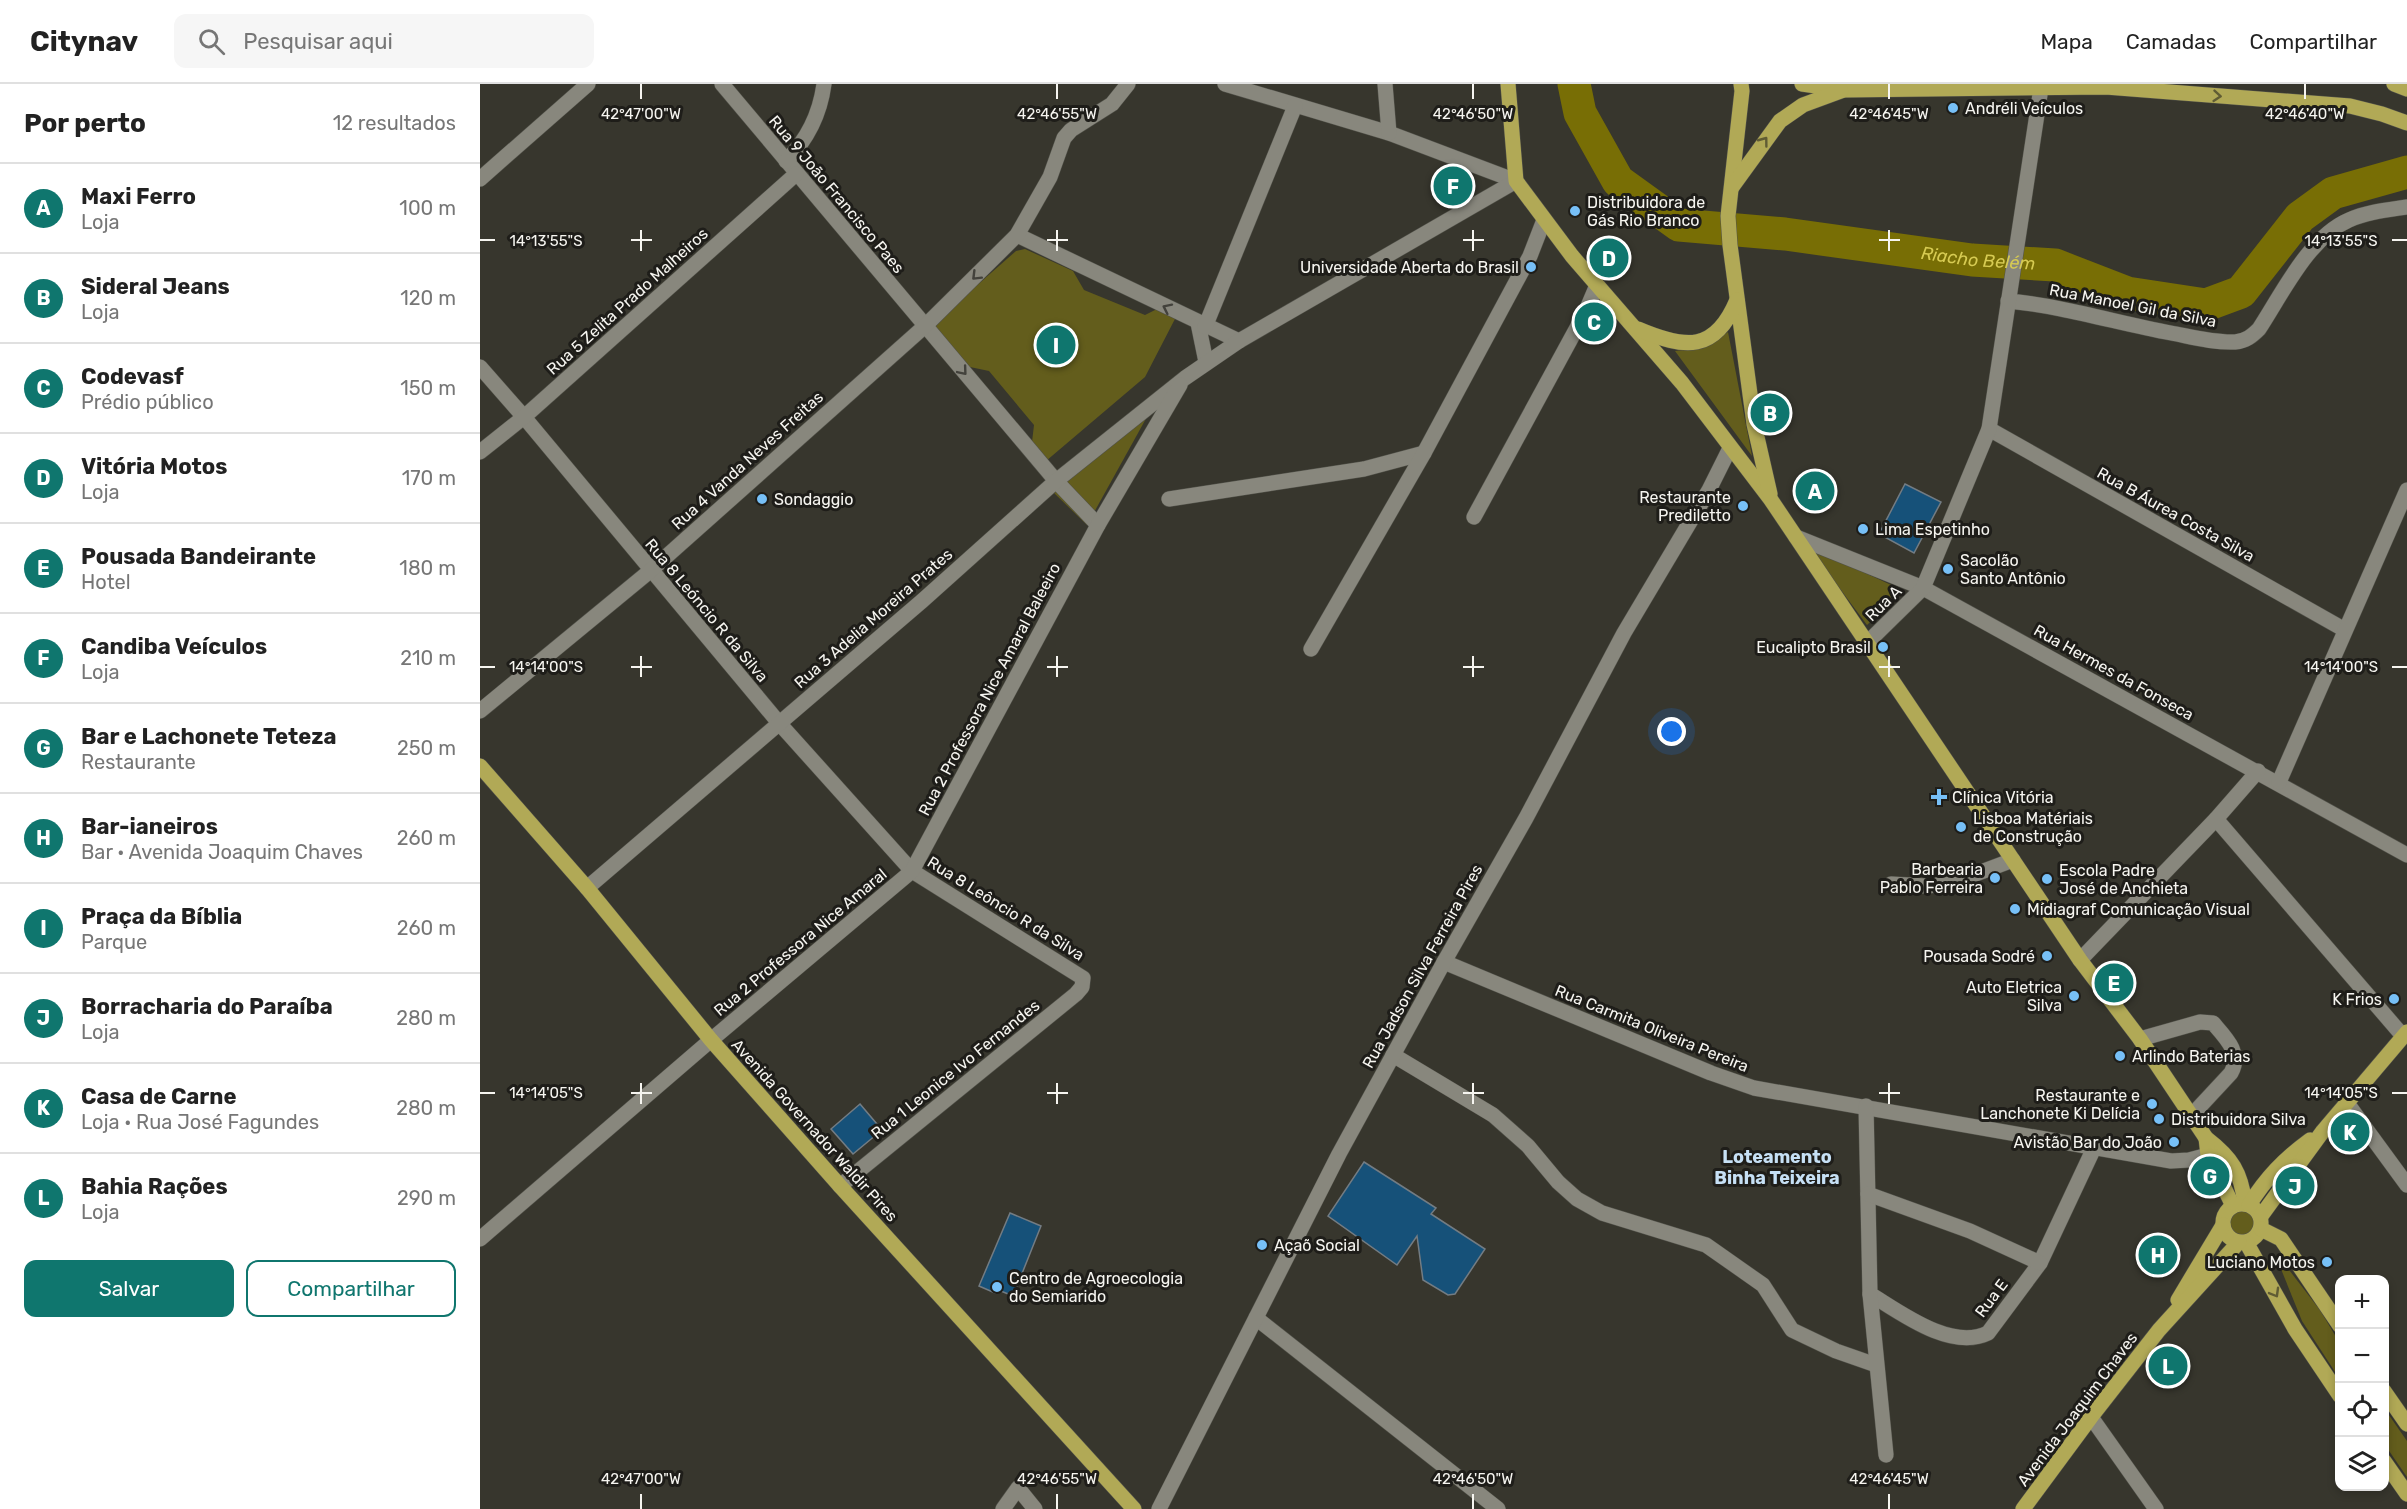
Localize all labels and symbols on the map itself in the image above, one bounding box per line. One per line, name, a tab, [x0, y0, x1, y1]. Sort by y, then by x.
one-way arrow	[2212, 89, 2221, 102]
place label: Andréli Veículos	[1965, 99, 2083, 118]
marker: Andréli Veículos	[1946, 101, 1960, 115]
text: 42°47'00"W	[601, 105, 681, 123]
text: 42°46'55"W	[1017, 105, 1097, 123]
text: 42°46'50"W	[1433, 105, 1513, 123]
text: 42°46'45"W	[1849, 105, 1929, 123]
text: 42°46'40"W	[2265, 105, 2345, 123]
street label: Rua 9 João Francisco Paes	[765, 112, 908, 277]
one-way arrow	[1756, 136, 1767, 147]
pin: F	[1434, 164, 1472, 208]
place label: Distribuidora de Gás Rio Branco	[1587, 193, 1705, 230]
marker: Distribuidora de Gás Rio Branco	[1568, 204, 1582, 218]
street label: Rua 5 Zelita Prado Malheiros	[543, 224, 712, 379]
text: 14°13'55"S	[509, 232, 583, 250]
text: 14°13'55"S	[2304, 232, 2378, 250]
pin: D	[1590, 236, 1628, 280]
water label: Riacho Belém	[1920, 242, 2036, 275]
place label: Universidade Aberta do Brasil	[1300, 258, 1519, 277]
marker: Universidade Aberta do Brasil	[1524, 260, 1538, 274]
one-way arrow	[972, 269, 983, 280]
street label: Rua Manoel Gil da Silva	[2048, 280, 2218, 331]
pin: C	[1574, 300, 1614, 344]
one-way arrow	[1162, 303, 1173, 315]
pin: I	[1036, 322, 1076, 368]
one-way arrow	[956, 364, 967, 375]
street label: Rua 4 Vanda Neves Freitas	[668, 387, 827, 533]
pin: B	[1750, 390, 1790, 436]
street label: Rua B Áurea Costa Silva	[2094, 463, 2258, 566]
pin: A	[1796, 468, 1834, 514]
place label: Restaurante Prediletto	[1639, 488, 1731, 525]
place label: Sondaggio	[774, 490, 853, 509]
marker: Sondaggio	[755, 492, 769, 506]
marker: Restaurante Prediletto	[1736, 499, 1750, 513]
place label: Lima Espetinho	[1875, 520, 1990, 539]
marker: Lima Espetinho	[1856, 522, 1870, 536]
street label: Rua 8 Leóncio R da Silva	[641, 535, 772, 686]
street label: Rua 3 Adelia Moreira Prates	[790, 545, 956, 692]
place label: Sacolão Santo Antônio	[1960, 551, 2066, 588]
street label: Rua 2 Professora Nice Amaral Baleeiro	[914, 560, 1064, 819]
marker: Sacolão Santo Antônio	[1941, 562, 1955, 576]
street label: Rua A	[1861, 581, 1906, 625]
street label: Rua Hermes da Fonseca	[2031, 621, 2197, 724]
place label: Eucalipto Brasil	[1756, 638, 1871, 657]
marker: Eucalipto Brasil	[1876, 640, 1890, 654]
text: 14°14'00"S	[509, 658, 583, 676]
text: 14°14'00"S	[2304, 658, 2378, 676]
your location	[1657, 717, 1686, 746]
marker: Clínica Vitória	[1930, 788, 1948, 806]
place label: Clínica Vitória	[1952, 788, 2054, 807]
place label: Lisboa Matériais de Construção	[1973, 809, 2093, 846]
marker: Lisboa Matériais de Construção	[1954, 820, 1968, 834]
street label: Rua 8 Leôncio R da Silva	[924, 852, 1088, 964]
place label: Barbearia Pablo Ferreira	[1880, 860, 1983, 897]
street label: Rua Jadson Silva Ferreira Pires	[1358, 861, 1487, 1071]
place label: Escola Padre José de Anchieta	[2059, 861, 2188, 898]
street label: Rua 2 Professora Nice Amaral	[710, 865, 890, 1020]
marker: Barbearia Pablo Ferreira	[1988, 871, 2002, 885]
marker: Escola Padre José de Anchieta	[2040, 872, 2054, 886]
place label: Mídiagraf Comunicação Visual	[2027, 900, 2250, 919]
marker: Mídiagraf Comunicação Visual	[2008, 902, 2022, 916]
place label: Pousada Sodré	[1923, 947, 2035, 966]
marker: Pousada Sodré	[2040, 949, 2054, 963]
pin: E	[2094, 960, 2134, 1006]
place label: Auto Eletrica Silva	[1966, 978, 2062, 1015]
street label: Rua Carmita Oliveira Pereira	[1552, 981, 1751, 1076]
marker: Auto Eletrica Silva	[2067, 989, 2081, 1003]
place label: K Frios	[2332, 990, 2382, 1009]
marker: K Frios	[2387, 992, 2401, 1006]
street label: Rua 1 Leonice Ivo Fernandes	[867, 996, 1043, 1143]
street label: Avenida Governador Waldir Pires	[728, 1035, 902, 1225]
place label: Arlindo Baterias	[2132, 1047, 2250, 1066]
marker: Arlindo Baterias	[2113, 1049, 2127, 1063]
text: 14°14'05"S	[509, 1084, 583, 1102]
text: 14°14'05"S	[2304, 1084, 2378, 1102]
place label: Restaurante e Lanchonete Ki Delícia	[1980, 1086, 2140, 1123]
marker: Restaurante e Lanchonete Ki Delícia	[2145, 1097, 2159, 1111]
place label: Distribuidora Silva	[2171, 1110, 2306, 1129]
pin: K	[2330, 1110, 2370, 1154]
marker: Distribuidora Silva	[2152, 1112, 2166, 1126]
place label: Avistão Bar do João	[2014, 1133, 2162, 1152]
marker: Avistão Bar do João	[2167, 1135, 2181, 1149]
district label: Loteamento Binha Teixeira	[1714, 1146, 1840, 1189]
pin: G	[2190, 1154, 2230, 1198]
pin: J	[2276, 1164, 2314, 1208]
pin: H	[2138, 1232, 2178, 1278]
place label: Açaõ Social	[1274, 1236, 1360, 1255]
marker: Açaõ Social	[1255, 1238, 1269, 1252]
place label: Luciano Motos	[2207, 1253, 2315, 1272]
marker: Luciano Motos	[2320, 1255, 2334, 1269]
place label: Centro de Agroecologia do Semiarido	[1009, 1269, 1183, 1306]
street label: Rua E	[1971, 1276, 2012, 1321]
marker: Centro de Agroecologia do Semiarido	[990, 1280, 1004, 1294]
one-way arrow	[2268, 1287, 2279, 1297]
street label: Avenida Joaquim Chaves	[2013, 1329, 2141, 1490]
pin: L	[2148, 1344, 2188, 1388]
text: 42°47'00"W	[601, 1470, 681, 1488]
text: 42°46'55"W	[1017, 1470, 1097, 1488]
text: 42°46'50"W	[1433, 1470, 1513, 1488]
text: 42°46'45"W	[1849, 1470, 1929, 1488]

